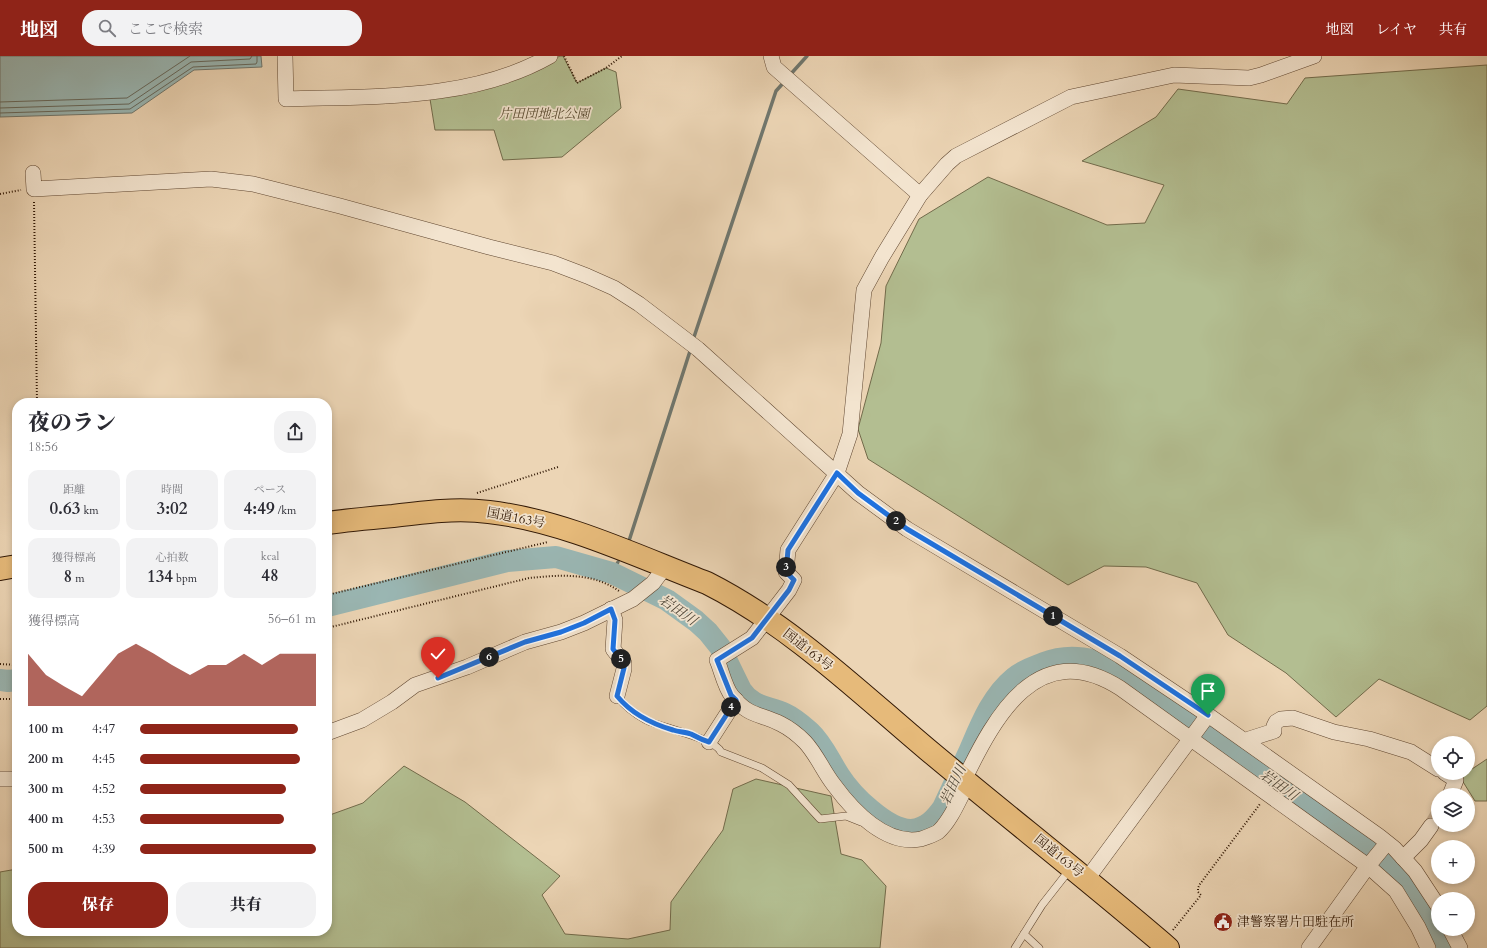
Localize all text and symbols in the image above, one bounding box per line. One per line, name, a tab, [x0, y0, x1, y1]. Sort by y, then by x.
search box	[82, 10, 362, 46]
text: 地図	[20, 17, 58, 43]
icon: search	[96, 17, 118, 39]
text: ここで検索	[128, 19, 203, 39]
text: 地図	[1326, 20, 1354, 39]
text: レイヤ	[1376, 20, 1417, 39]
text: 共有	[1439, 20, 1467, 39]
park label: 片田団地北公園	[498, 105, 591, 123]
text: 夜のラン	[28, 408, 116, 438]
button: share	[274, 411, 316, 453]
text: 18:56	[28, 438, 58, 456]
text: 距離	[63, 482, 85, 497]
text: 時間	[161, 482, 183, 497]
text: ペース	[254, 482, 286, 497]
text: 0.63	[49, 497, 80, 520]
text: 3:02	[156, 497, 188, 520]
text: 4:49	[244, 497, 275, 520]
text: km	[80, 503, 99, 518]
text: /km	[275, 503, 296, 518]
street label: 国道163号	[485, 504, 547, 532]
pin: 2	[886, 511, 906, 531]
text: 2	[893, 513, 899, 528]
text: kcal	[261, 549, 279, 564]
text: 獲得標高	[52, 550, 96, 565]
text: 心拍数	[156, 550, 189, 565]
pin: 3	[776, 557, 796, 577]
text: 3	[783, 559, 789, 574]
text: 48	[261, 564, 279, 587]
text: 8	[64, 565, 72, 588]
text: 134	[147, 565, 173, 588]
text: m	[72, 571, 84, 586]
text: bpm	[173, 571, 197, 586]
water label: 岩田川	[655, 590, 702, 631]
pin: 1	[1043, 606, 1063, 626]
text: 1	[1050, 608, 1056, 623]
text: 56–61 m	[268, 610, 316, 628]
text: 獲得標高	[28, 612, 80, 630]
street label: 国道163号	[779, 625, 837, 675]
pin	[421, 637, 455, 678]
icon: check	[427, 643, 449, 665]
pin: 6	[479, 647, 499, 667]
text: 6	[486, 649, 492, 664]
pin: 5	[611, 649, 631, 669]
text: 5	[618, 651, 624, 666]
pin	[1191, 674, 1225, 715]
icon: arrive	[1197, 680, 1219, 702]
pin: 4	[721, 697, 741, 717]
text: 4	[728, 699, 734, 714]
text: 100 m	[28, 720, 63, 738]
text: 4:47	[92, 720, 115, 738]
map controls	[1431, 736, 1475, 936]
button: locate	[1431, 736, 1475, 780]
text: 200 m	[28, 750, 63, 768]
text: 4:45	[92, 750, 115, 768]
water label: 岩田川	[936, 760, 971, 808]
water label: 岩田川	[1256, 765, 1303, 806]
text: 300 m	[28, 780, 63, 798]
text: 4:52	[92, 780, 115, 798]
button: layers	[1431, 788, 1475, 832]
text: 400 m	[28, 810, 63, 828]
text: 4:53	[92, 810, 115, 828]
street label: 国道163号	[1030, 830, 1088, 882]
text: 500 m	[28, 840, 63, 858]
text: 4:39	[92, 840, 115, 858]
button: +	[1431, 840, 1475, 884]
button: 保存	[28, 882, 168, 928]
button: 共有	[176, 882, 316, 928]
button: −	[1431, 892, 1475, 936]
public building icon: 津警察署片田駐在所	[1212, 911, 1234, 933]
place label: 津警察署片田駐在所	[1237, 913, 1354, 931]

